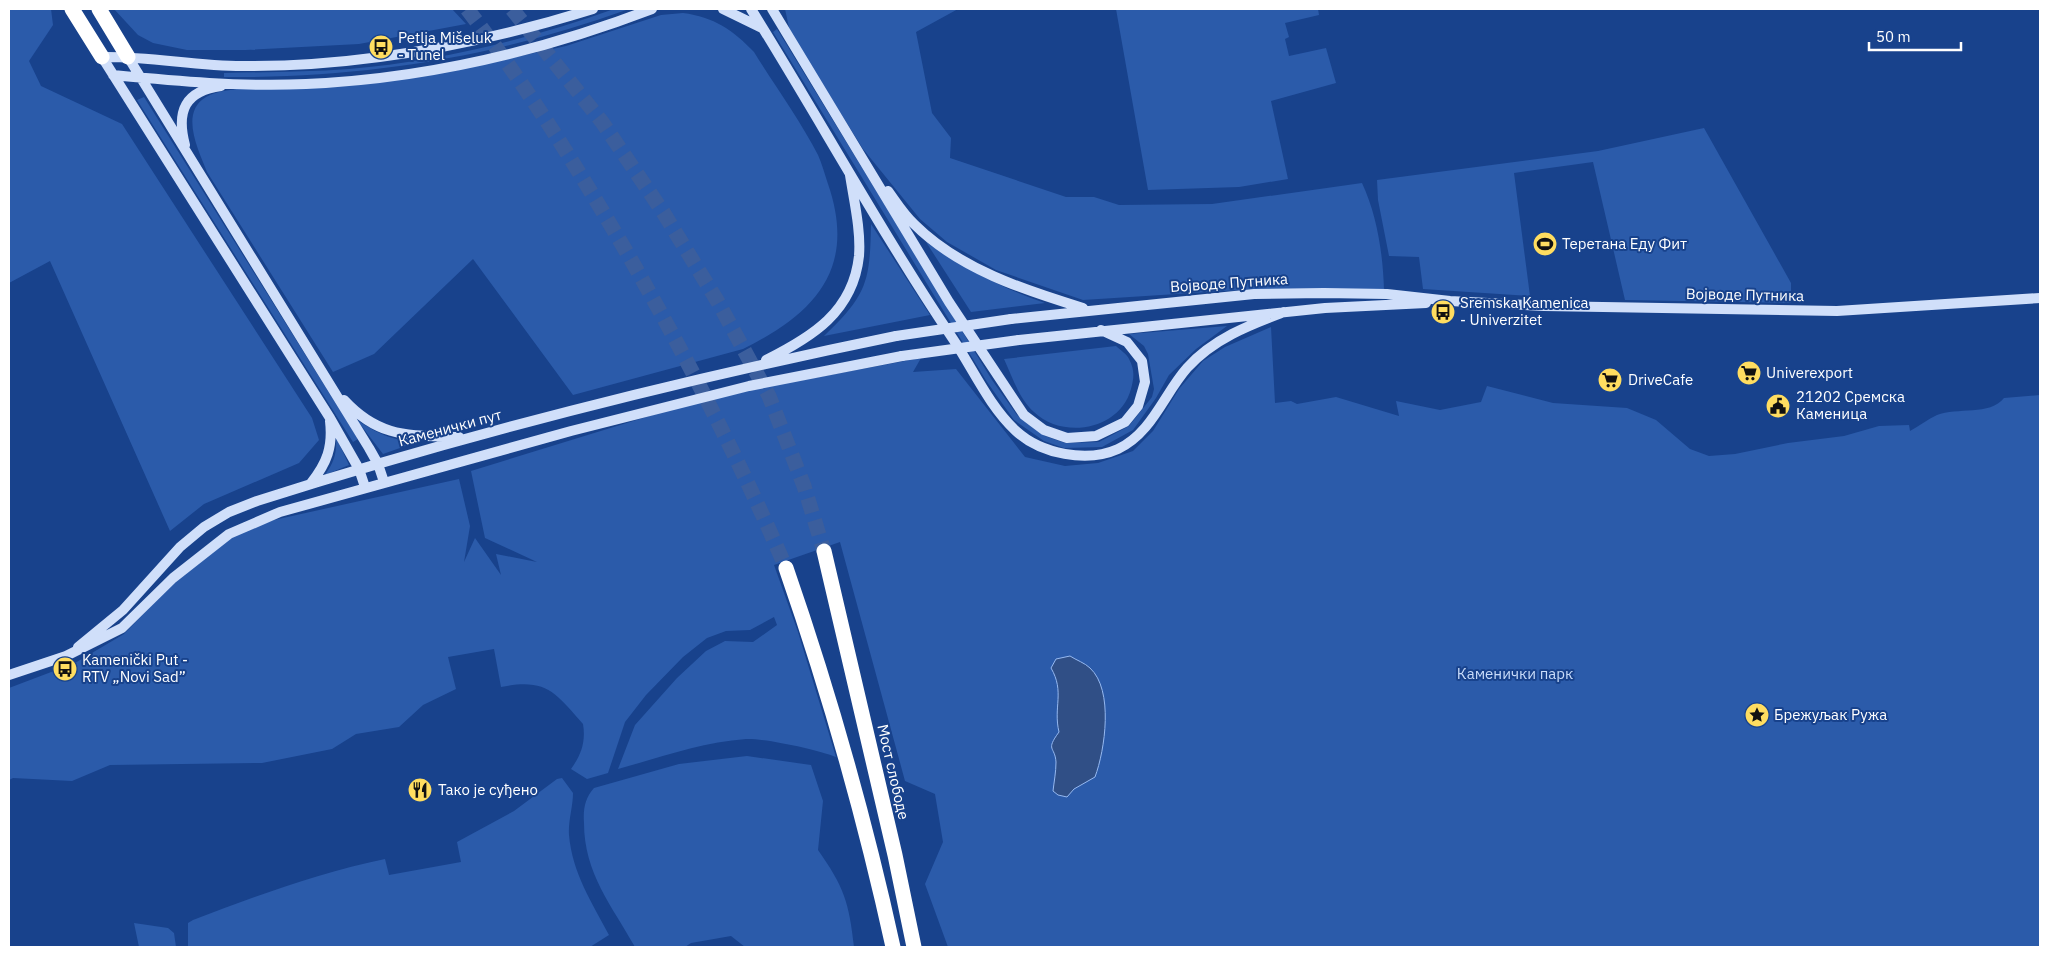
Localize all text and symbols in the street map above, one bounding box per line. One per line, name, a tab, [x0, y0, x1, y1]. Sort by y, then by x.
scale bar	[1869, 20, 1962, 52]
text: 50 m	[1876, 27, 1911, 46]
place label: Petlja Mišeluk - Tunel	[398, 28, 492, 64]
bus stop icon: Petlja Mišeluk - Tunel	[368, 34, 394, 60]
sports icon: Теретана Еду Фит	[1532, 231, 1558, 257]
place label: Теретана Еду Фит	[1562, 234, 1687, 253]
street label: Војводе Путника	[1169, 269, 1289, 296]
street label: Војводе Путника	[1686, 284, 1804, 305]
place label: Sremska Kamenica - Univerzitet	[1460, 293, 1589, 329]
bus stop icon: Sremska Kamenica - Univerzitet	[1430, 299, 1456, 325]
supermarket icon: Univerexport	[1736, 360, 1762, 386]
place label: Univerexport	[1766, 363, 1853, 382]
supermarket icon: DriveCafe	[1597, 367, 1623, 393]
place label: DriveCafe	[1628, 370, 1693, 389]
place label: 21202 Сремска Каменица	[1796, 387, 1905, 423]
public building icon: 21202 Сремска Каменица	[1765, 393, 1791, 419]
street label: Каменички пут	[396, 405, 504, 450]
place label: Kamenički Put - RTV „Novi Sad”	[82, 650, 188, 686]
bus stop icon: Kamenički Put - RTV „Novi Sad”	[52, 656, 78, 682]
park label: Каменички парк	[1457, 664, 1573, 683]
place icon: Брежуљак Ружа	[1744, 702, 1770, 728]
place label: Брежуљак Ружа	[1774, 705, 1887, 724]
street label: Мост слободе	[873, 722, 914, 821]
restaurant icon: Тако је суђено	[407, 777, 433, 803]
place label: Тако је суђено	[438, 780, 538, 799]

